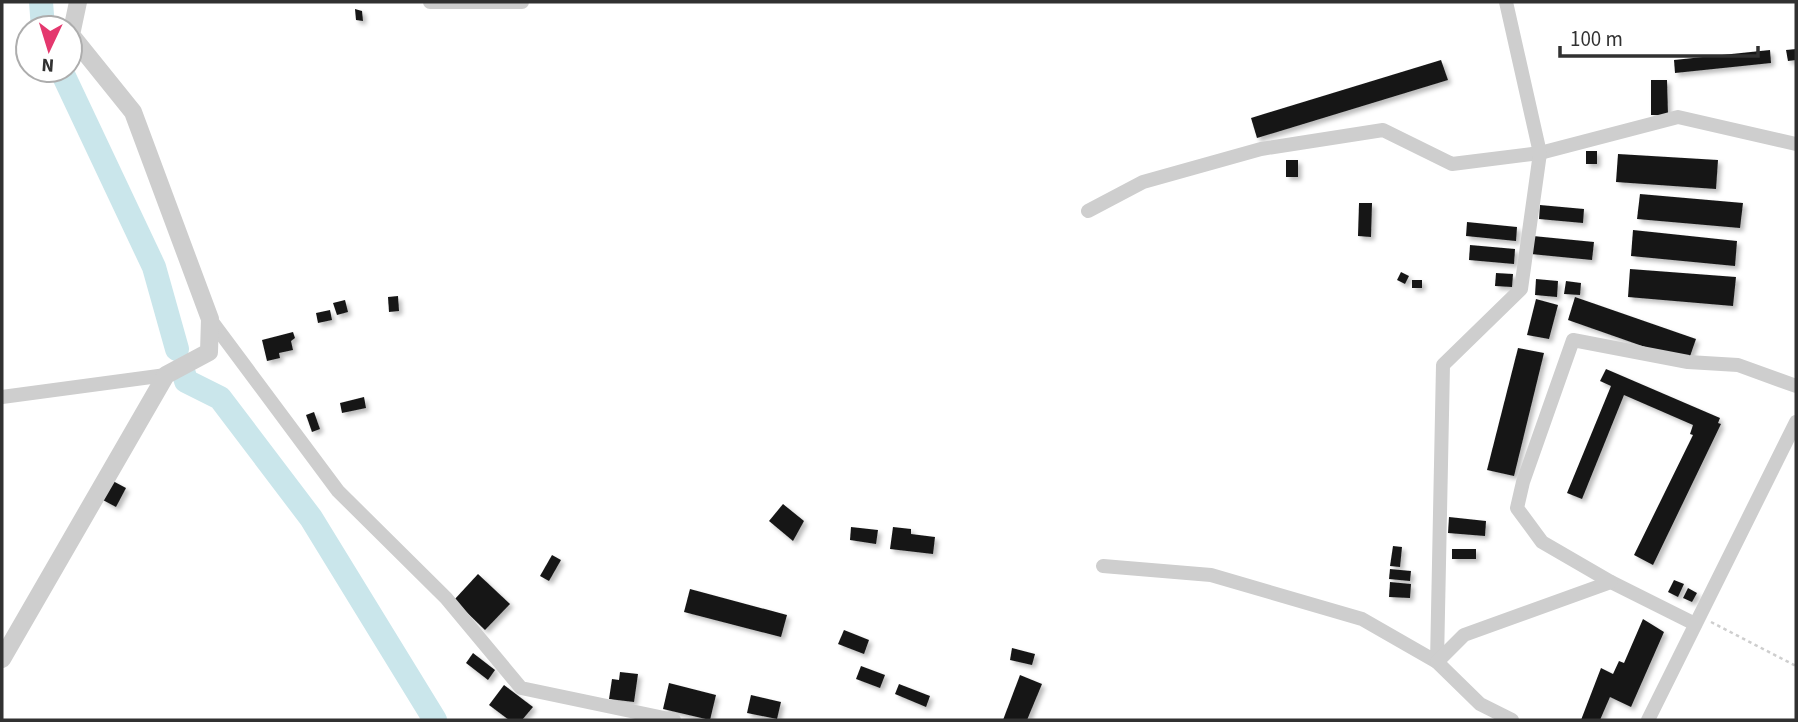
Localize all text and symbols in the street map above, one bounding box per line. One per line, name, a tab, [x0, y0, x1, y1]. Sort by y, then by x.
north arrow	[14, 14, 84, 84]
scale bar	[1560, 14, 1758, 58]
text: 100 m	[1570, 24, 1623, 54]
text: N	[41, 51, 55, 78]

